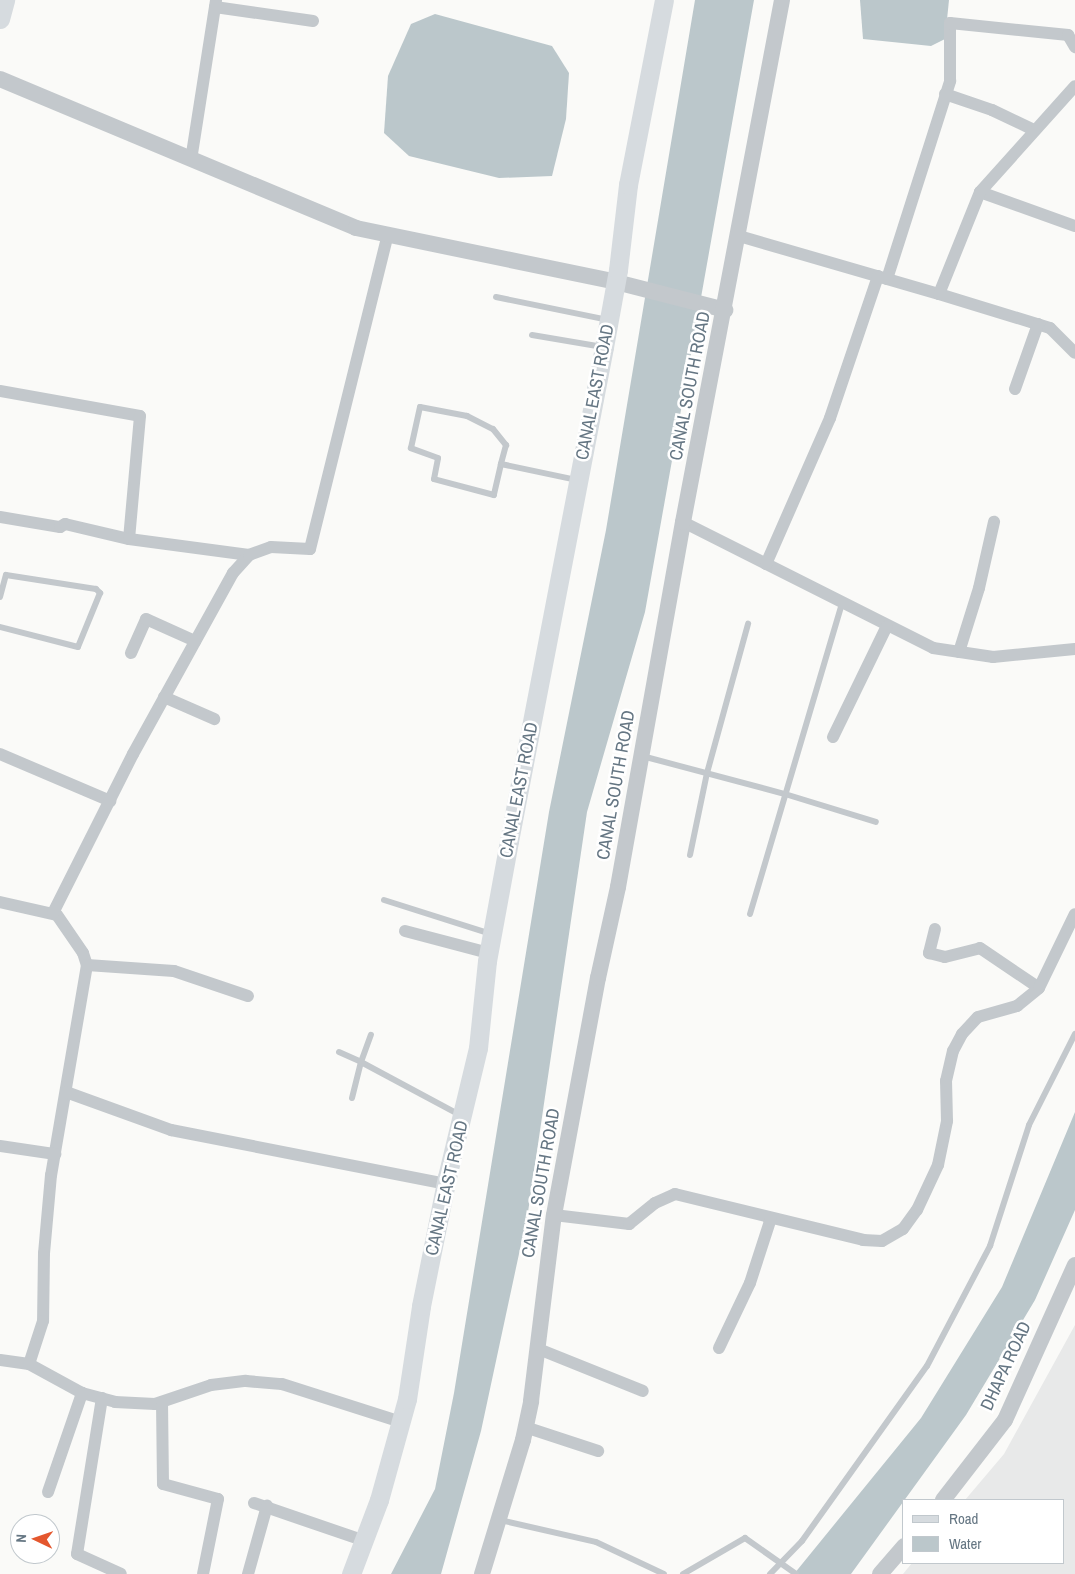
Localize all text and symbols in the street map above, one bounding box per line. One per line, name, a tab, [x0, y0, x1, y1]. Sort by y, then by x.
street label: CANAL SOUTH ROAD	[665, 309, 715, 463]
street label: CANAL EAST ROAD	[571, 322, 619, 462]
street label: CANAL SOUTH ROAD	[592, 708, 640, 862]
street label: CANAL EAST ROAD	[495, 720, 543, 860]
street label: CANAL SOUTH ROAD	[517, 1106, 565, 1260]
street label: CANAL EAST ROAD	[421, 1118, 473, 1258]
street label: DHAPA ROAD	[976, 1318, 1036, 1414]
legend	[902, 1499, 1065, 1564]
text: Road	[949, 1508, 978, 1529]
north arrow	[10, 1514, 60, 1564]
text: Water	[949, 1533, 981, 1554]
text: N	[12, 1534, 30, 1543]

